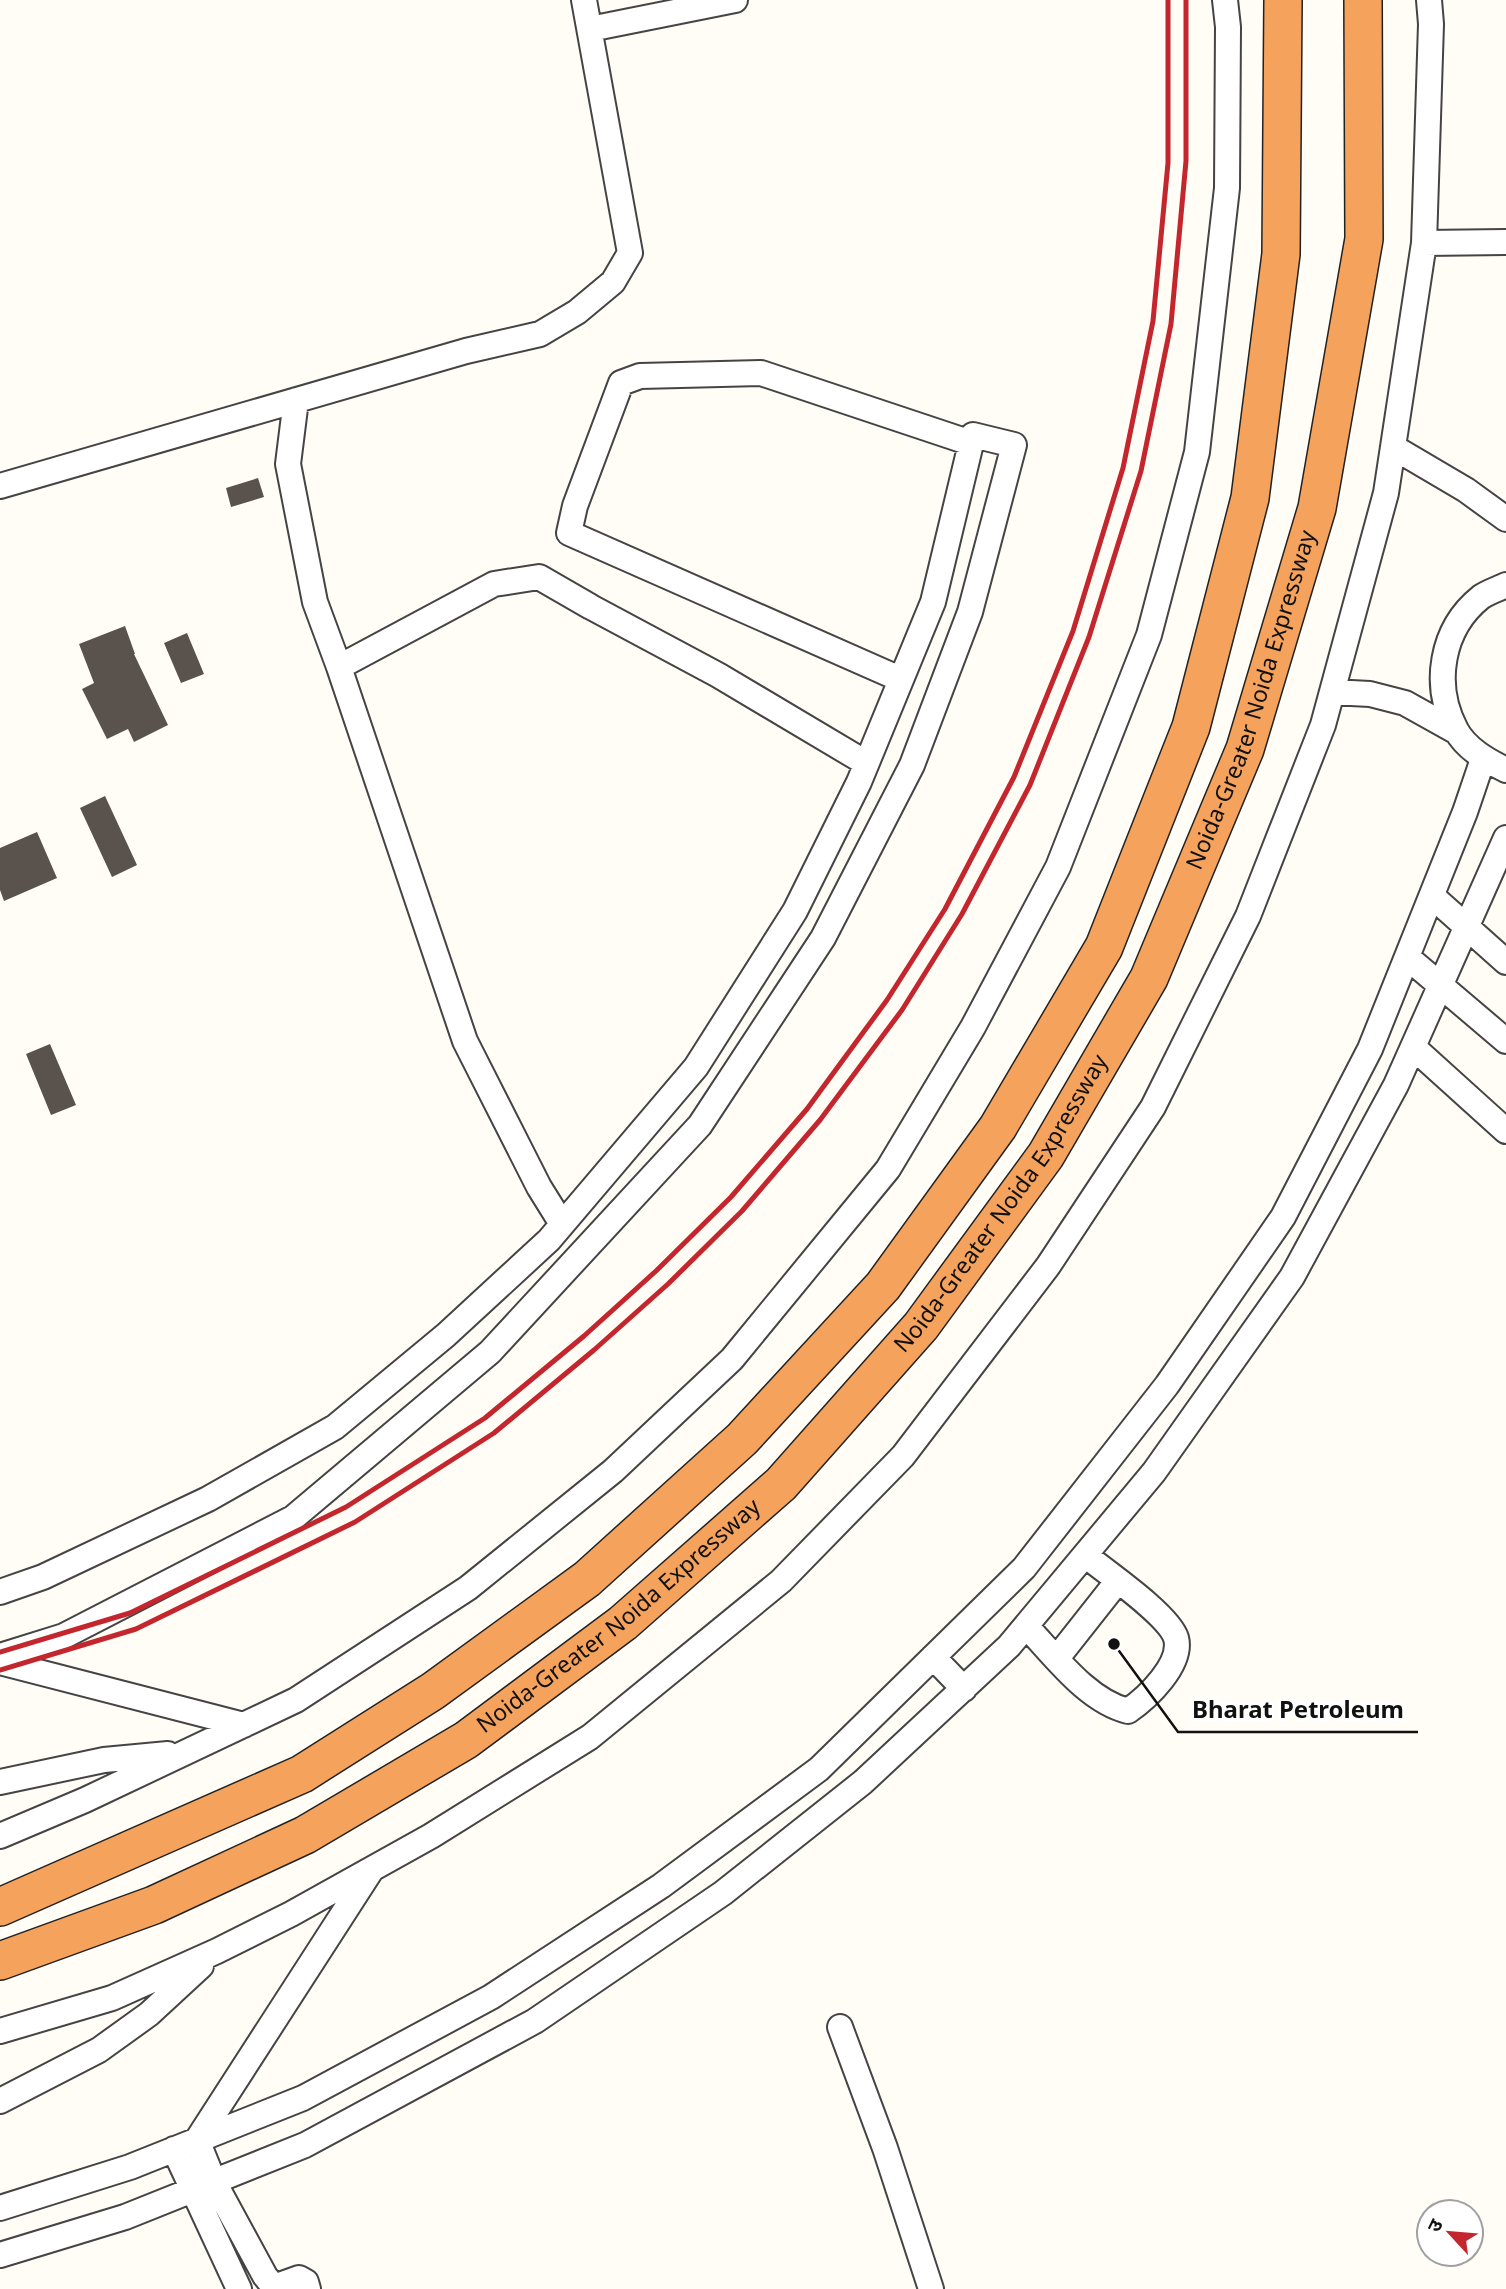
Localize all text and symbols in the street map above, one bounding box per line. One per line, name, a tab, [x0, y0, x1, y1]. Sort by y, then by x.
street label: Noida-Greater Noida Expressway	[1181, 527, 1324, 875]
street label: Noida-Greater Noida Expressway	[888, 1049, 1116, 1360]
street label: Noida-Greater Noida Expressway	[472, 1493, 768, 1741]
callout: Bharat Petroleum	[1178, 1687, 1418, 1732]
text: Bharat Petroleum	[1192, 1696, 1404, 1728]
north arrow	[1415, 2198, 1485, 2268]
text: उ	[1423, 2215, 1451, 2237]

